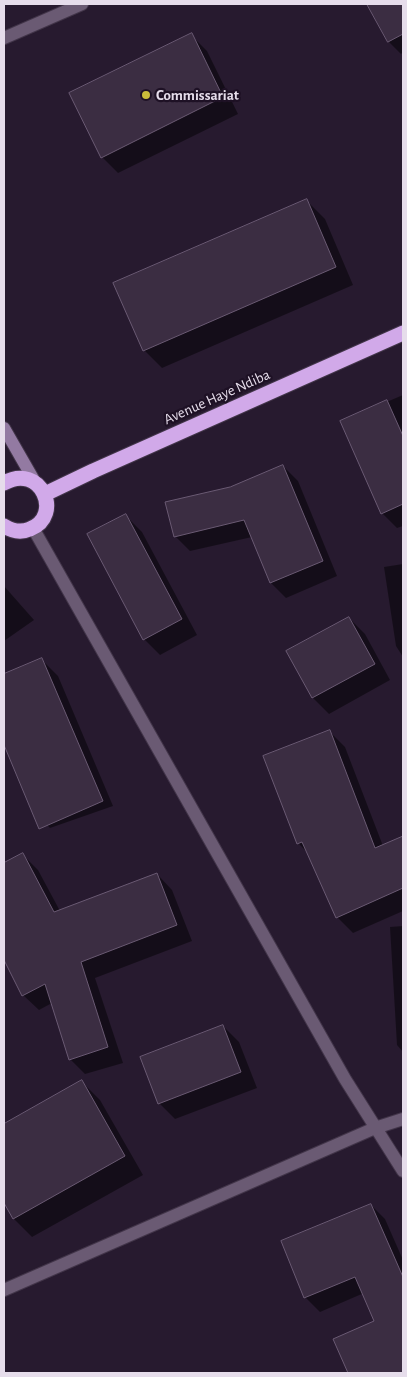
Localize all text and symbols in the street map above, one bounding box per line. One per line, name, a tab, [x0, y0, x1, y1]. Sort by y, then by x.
place label: Commissariat	[156, 86, 239, 104]
marker: Commissariat	[140, 89, 152, 101]
street label: Avenue Haye Ndiba	[161, 365, 273, 429]

